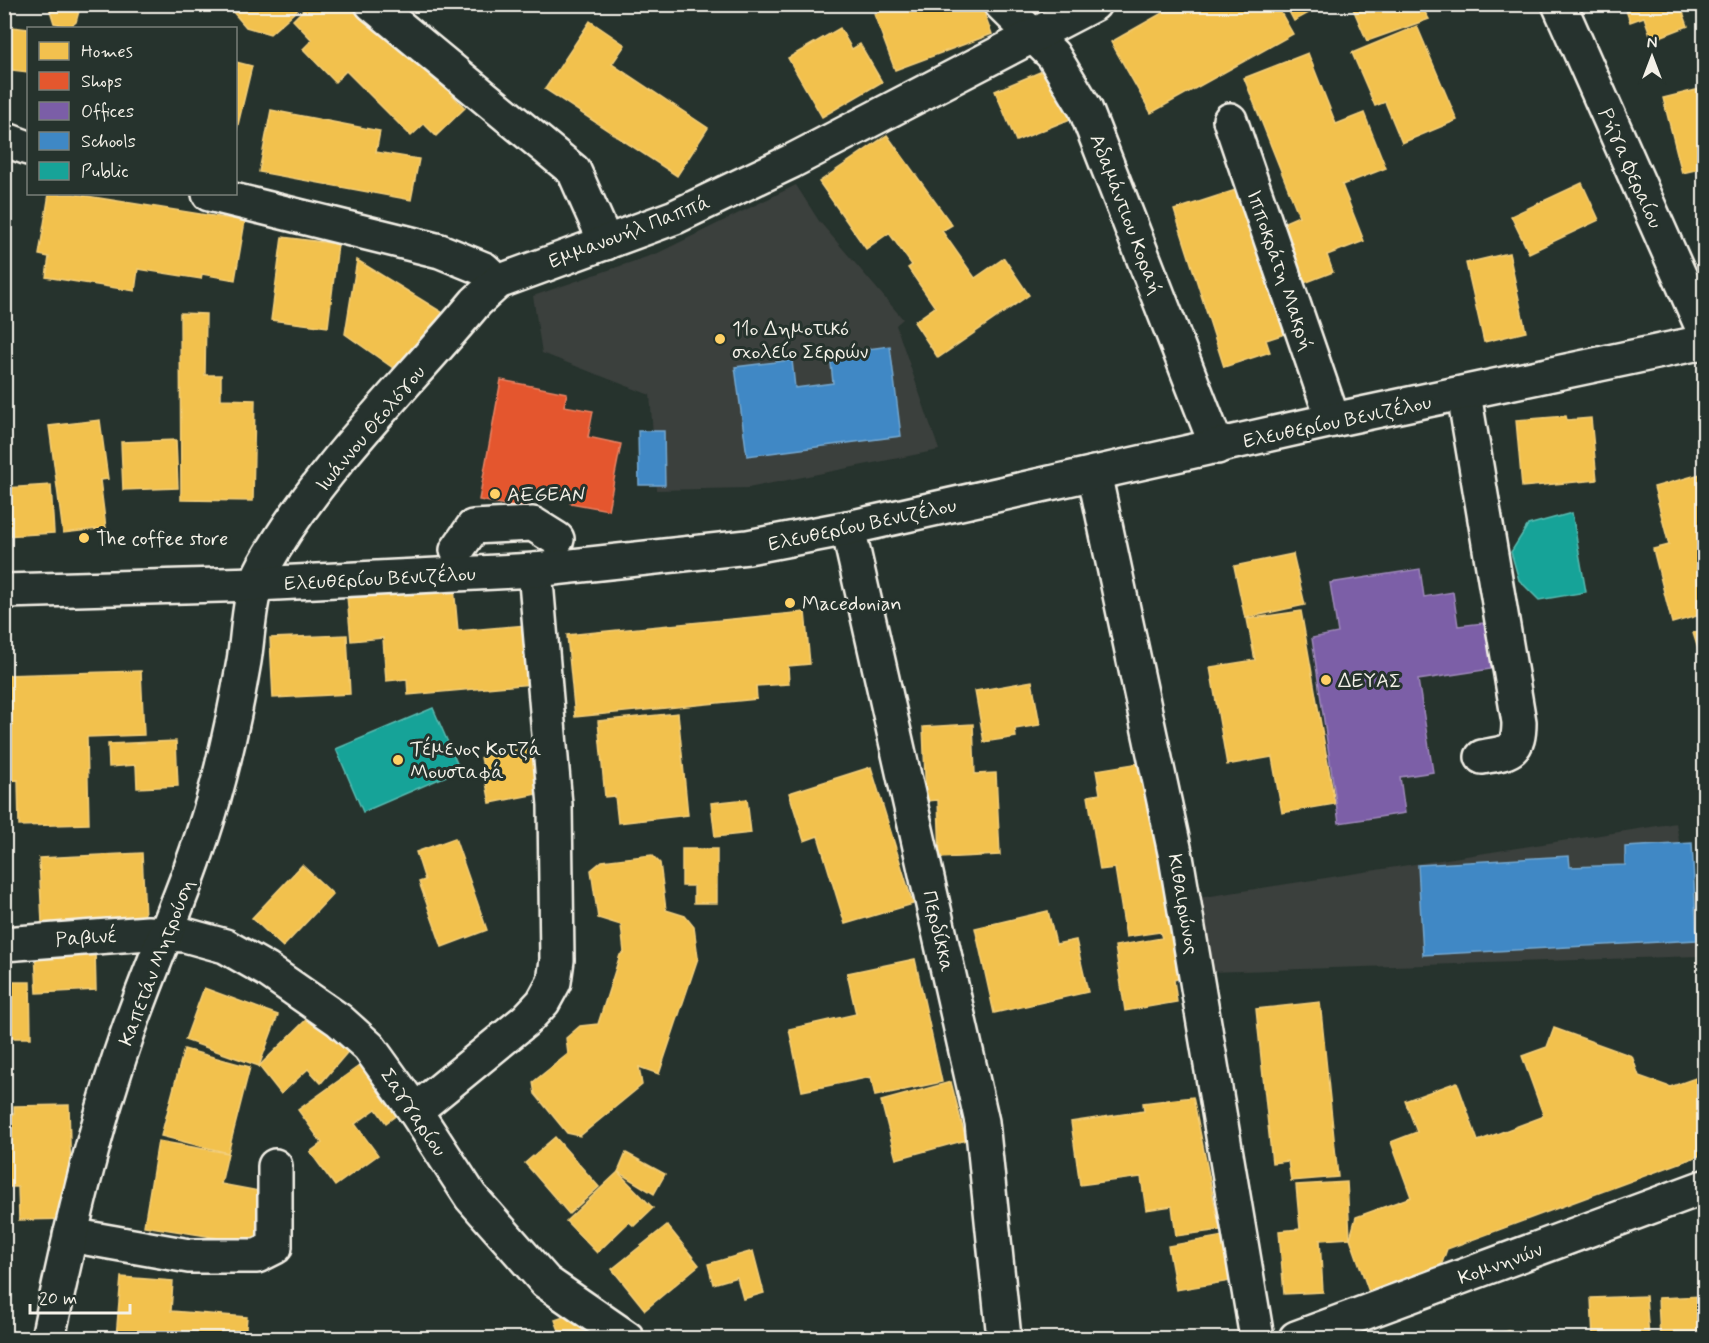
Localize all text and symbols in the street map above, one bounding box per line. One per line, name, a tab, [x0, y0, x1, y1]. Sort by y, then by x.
legend	[27, 27, 237, 195]
north arrow	[1622, 27, 1682, 87]
text: N	[1647, 33, 1657, 54]
text: Homes	[81, 40, 133, 64]
text: Shops	[81, 70, 122, 94]
text: Offices	[81, 100, 134, 124]
street label: Ρήγα Φεραίου	[1591, 104, 1668, 233]
text: Schools	[81, 130, 136, 154]
street label: Αδαμάντιου Κοραή	[1083, 130, 1169, 299]
text: Public	[81, 160, 129, 184]
street label: Ιπποκράτη Μακρή	[1239, 187, 1320, 354]
street label: Εμμανουήλ Παππά	[545, 189, 715, 276]
place label: 11ο Δημοτικό σχολείο Σερρών	[732, 316, 869, 366]
marker: 11ο Δημοτικό σχολείο Σερρών	[713, 332, 727, 346]
street label: Ιωάννου Θεολόγου	[310, 360, 432, 498]
street label: Ελευθερίου Βενιζέλου	[1241, 389, 1434, 456]
place label: AEGEAN	[507, 482, 586, 509]
marker: AEGEAN	[488, 487, 502, 501]
street label: Ελευθερίου Βενιζέλου	[766, 492, 959, 559]
place label: The coffee store	[96, 526, 228, 553]
marker: The coffee store	[77, 531, 91, 545]
street label: Ελευθερίου Βενιζέλου	[284, 561, 477, 598]
place label: Macedonian	[802, 591, 902, 618]
marker: Macedonian	[783, 596, 797, 610]
place label: ΔΕΥΑΣ	[1338, 668, 1401, 695]
marker: ΔΕΥΑΣ	[1319, 673, 1333, 687]
place label: Τέμενος Κοτζά Μουσταφά	[410, 736, 542, 786]
marker: Τέμενος Κοτζά Μουσταφά	[391, 753, 405, 767]
street label: Κιθαιρώνος	[1160, 852, 1205, 957]
street label: Καπετάν Μητρούση	[113, 875, 202, 1050]
street label: Περδίκκα	[915, 888, 960, 975]
street label: Ραβινέ	[55, 923, 117, 954]
street label: Σαγγαρίου	[373, 1063, 452, 1162]
street label: Κομνηνών	[1455, 1237, 1547, 1292]
scale bar	[30, 1277, 130, 1315]
text: 20 m	[39, 1287, 77, 1311]

